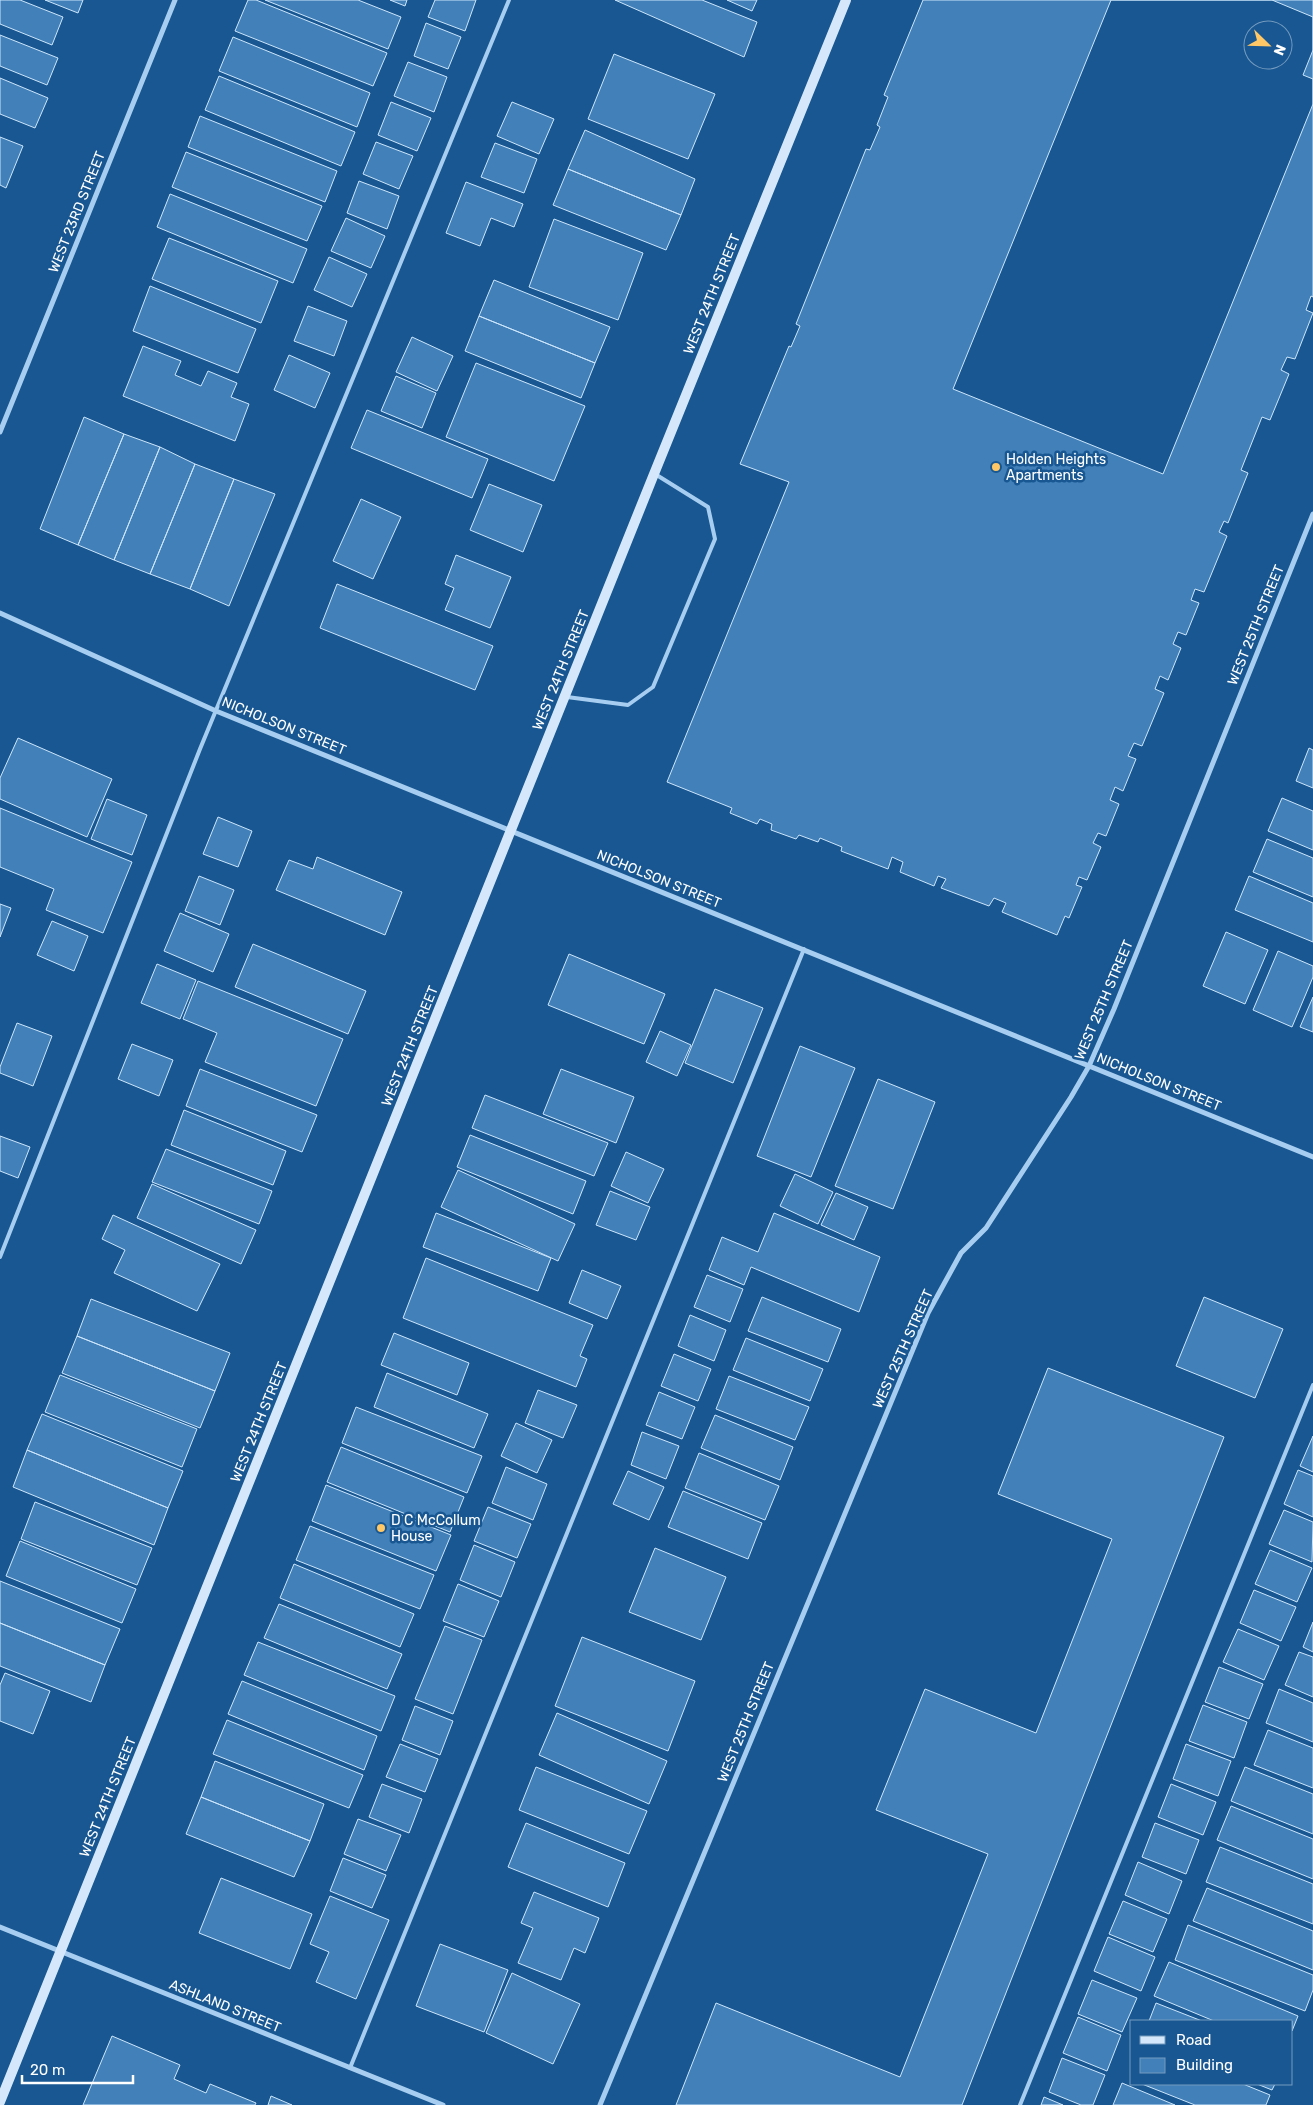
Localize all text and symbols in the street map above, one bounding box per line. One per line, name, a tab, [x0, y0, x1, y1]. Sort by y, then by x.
north arrow	[1243, 20, 1293, 70]
text: N	[1270, 42, 1289, 58]
street label: WEST 23RD STREET	[45, 149, 109, 275]
street label: WEST 24TH STREET	[680, 231, 744, 357]
place label: Holden Heights Apartments	[1006, 451, 1106, 484]
marker: Holden Heights Apartments	[990, 461, 1002, 473]
street label: WEST 25TH STREET	[1224, 562, 1288, 688]
street label: WEST 24TH STREET	[529, 607, 593, 733]
street label: NICHOLSON STREET	[219, 693, 349, 759]
street label: NICHOLSON STREET	[594, 846, 724, 912]
street label: WEST 25TH STREET	[1071, 938, 1137, 1062]
street label: WEST 24TH STREET	[378, 983, 442, 1109]
street label: NICHOLSON STREET	[1094, 1049, 1224, 1115]
street label: WEST 25TH STREET	[869, 1287, 937, 1411]
street label: WEST 24TH STREET	[227, 1359, 291, 1485]
place label: D C McCollum House	[391, 1512, 481, 1545]
marker: D C McCollum House	[375, 1522, 387, 1534]
street label: WEST 25TH STREET	[714, 1659, 778, 1785]
street label: WEST 24TH STREET	[76, 1734, 140, 1860]
street label: ASHLAND STREET	[167, 1976, 283, 2036]
legend	[1130, 2020, 1293, 2085]
text: Road	[1176, 2031, 1212, 2049]
scale bar	[22, 2052, 134, 2084]
text: Building	[1176, 2056, 1233, 2074]
text: 20 m	[30, 2061, 65, 2079]

